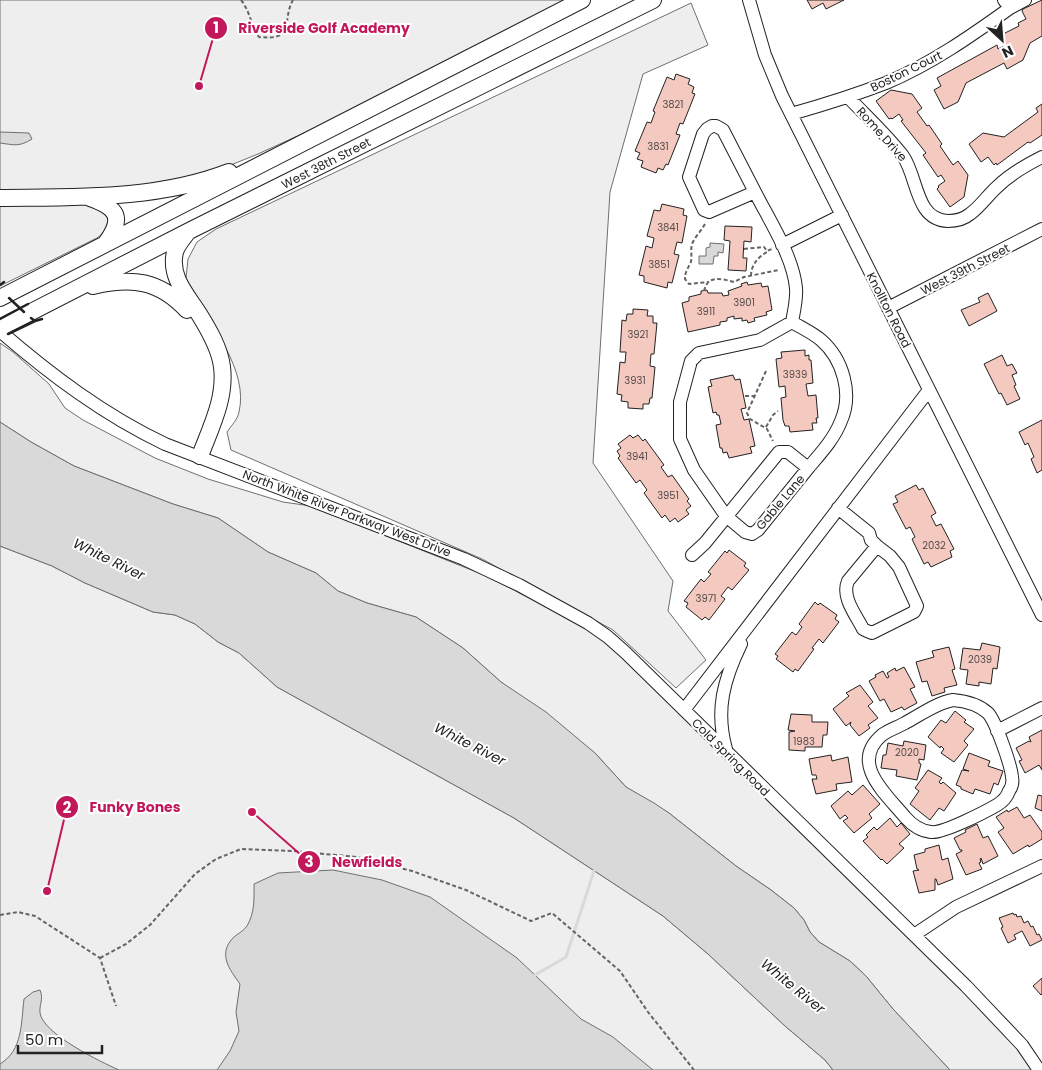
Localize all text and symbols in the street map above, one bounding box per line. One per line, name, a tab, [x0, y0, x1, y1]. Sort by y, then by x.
callout: Riverside Golf Academy	[204, 14, 420, 43]
north arrow	[977, 15, 1027, 65]
text: 1	[213, 17, 219, 38]
text: Riverside Golf Academy	[238, 18, 410, 38]
text: N	[999, 40, 1017, 63]
street label: Boston Court	[867, 46, 945, 96]
house number: 3821	[662, 97, 684, 112]
street label: Rome Drive	[853, 103, 911, 165]
street label: West 38th Street	[278, 133, 374, 193]
house number: 3831	[647, 139, 669, 154]
house number: 3841	[657, 220, 679, 235]
street label: West 39th Street	[917, 239, 1013, 299]
house number: 3851	[648, 257, 670, 272]
street label: Knollton Road	[863, 269, 915, 351]
house number: 3901	[733, 295, 755, 310]
house number: 3911	[697, 304, 715, 319]
house number: 3921	[627, 327, 649, 342]
house number: 3939	[783, 367, 807, 382]
house number: 3931	[624, 373, 646, 388]
house number: 3941	[626, 449, 648, 464]
street label: North White River Parkway West Drive	[240, 465, 454, 561]
street label: Gable Lane	[752, 471, 808, 533]
house number: 3951	[657, 488, 679, 503]
water label: White River	[70, 533, 149, 585]
house number: 2032	[922, 538, 946, 553]
house number: 3971	[696, 591, 716, 606]
house number: 2039	[968, 652, 992, 667]
street label: Cold Spring Road	[688, 714, 774, 800]
water label: White River	[431, 717, 510, 771]
house number: 1983	[793, 734, 815, 749]
house number: 2020	[895, 745, 919, 760]
callout: Funky Bones	[54, 793, 190, 822]
text: 2	[63, 797, 72, 818]
text: Funky Bones	[89, 797, 181, 817]
callout: Newfields	[296, 847, 412, 876]
text: 3	[304, 851, 314, 872]
text: Newfields	[332, 852, 402, 872]
water label: White River	[757, 954, 830, 1019]
scale bar	[18, 1022, 101, 1054]
text: 50 m	[25, 1029, 63, 1050]

